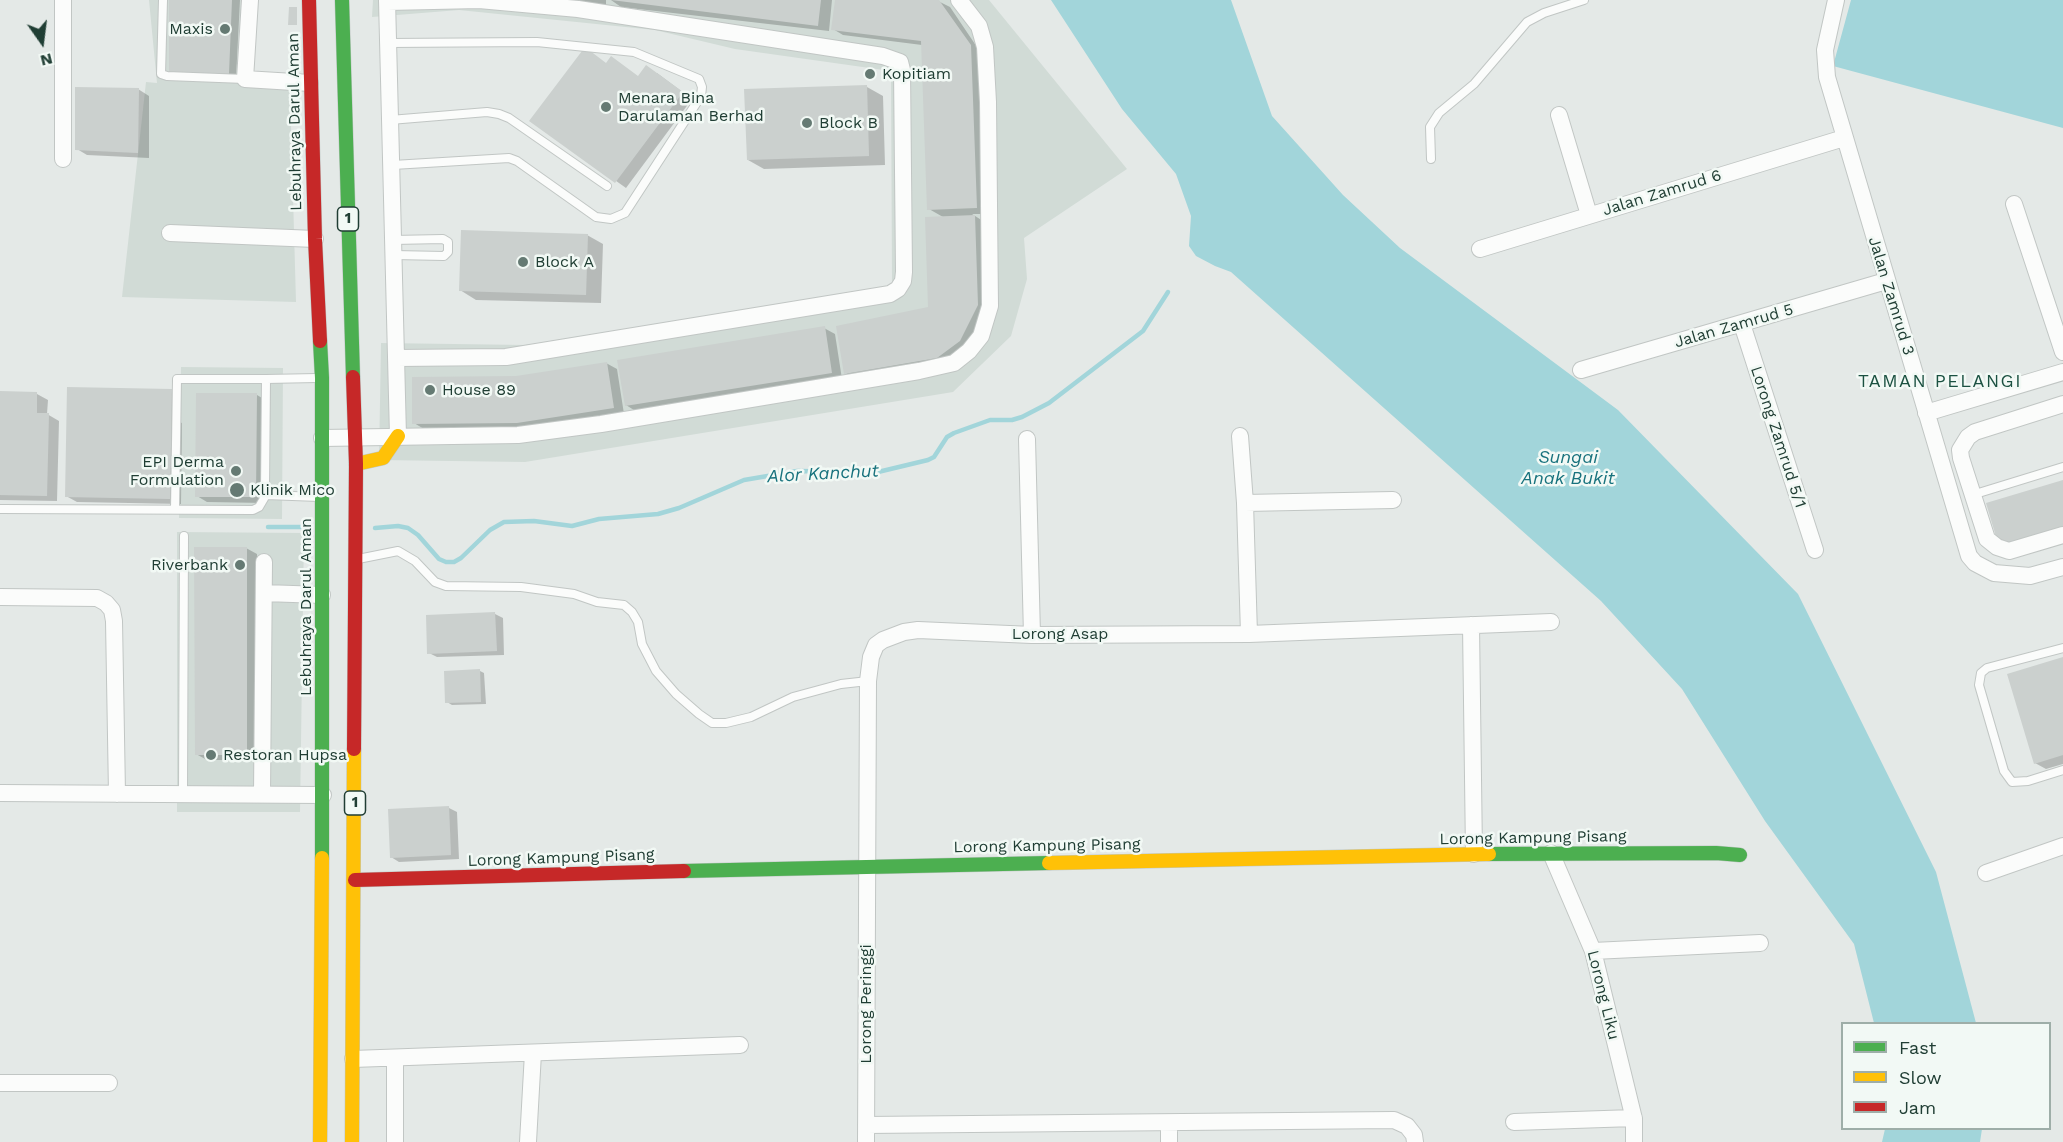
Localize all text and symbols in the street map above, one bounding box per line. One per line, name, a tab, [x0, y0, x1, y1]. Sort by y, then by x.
north arrow	[12, 12, 72, 72]
place label: Maxis	[169, 19, 213, 39]
marker: Maxis	[218, 22, 232, 36]
street label: Lebuhraya Darul Aman	[284, 33, 306, 211]
text: N	[38, 49, 55, 71]
place label: Kopitiam	[882, 64, 951, 84]
marker: Kopitiam	[863, 67, 877, 81]
place label: Menara Bina Darulaman Berhad	[618, 88, 764, 126]
marker: Menara Bina Darulaman Berhad	[599, 100, 613, 114]
place label: Block B	[819, 113, 878, 133]
marker: Block B	[800, 116, 814, 130]
street label: Jalan Zamrud 6	[1600, 166, 1724, 220]
road number: 1	[338, 207, 358, 231]
street label: Jalan Zamrud 3	[1864, 235, 1918, 357]
place label: Block A	[535, 252, 594, 272]
marker: Block A	[516, 255, 530, 269]
street label: Jalan Zamrud 5	[1672, 300, 1796, 352]
street label: Lorong Zamrud 5/1	[1746, 364, 1810, 510]
district label: TAMAN PELANGI	[1858, 371, 2022, 393]
place label: House 89	[442, 380, 516, 400]
marker: House 89	[423, 383, 437, 397]
water label: Sungai Anak Bukit	[1521, 447, 1615, 490]
place label: EPI Derma Formulation	[130, 452, 224, 490]
water label: Alor Kanchut	[767, 460, 879, 488]
marker: EPI Derma Formulation	[229, 464, 243, 478]
place label: Klinik Mico	[250, 480, 335, 500]
marker: Klinik Mico	[228, 481, 246, 499]
street label: Lebuhraya Darul Aman	[296, 518, 316, 696]
place label: Riverbank	[151, 555, 228, 575]
marker: Riverbank	[233, 558, 247, 572]
street label: Lorong Asap	[1012, 624, 1108, 644]
place label: Restoran Hupsa	[223, 745, 347, 765]
marker: Restoran Hupsa	[204, 748, 218, 762]
road number: 1	[344, 791, 366, 815]
street label: Lorong Kampung Pisang	[1439, 827, 1627, 849]
street label: Lorong Kampung Pisang	[953, 835, 1141, 857]
street label: Lorong Kampung Pisang	[467, 845, 655, 871]
street label: Lorong Peringgi	[856, 944, 876, 1064]
street label: Lorong Liku	[1583, 948, 1623, 1042]
legend	[1841, 1022, 2051, 1130]
text: Fast	[1899, 1037, 1936, 1058]
text: Slow	[1899, 1067, 1942, 1088]
text: Jam	[1899, 1097, 1936, 1118]

